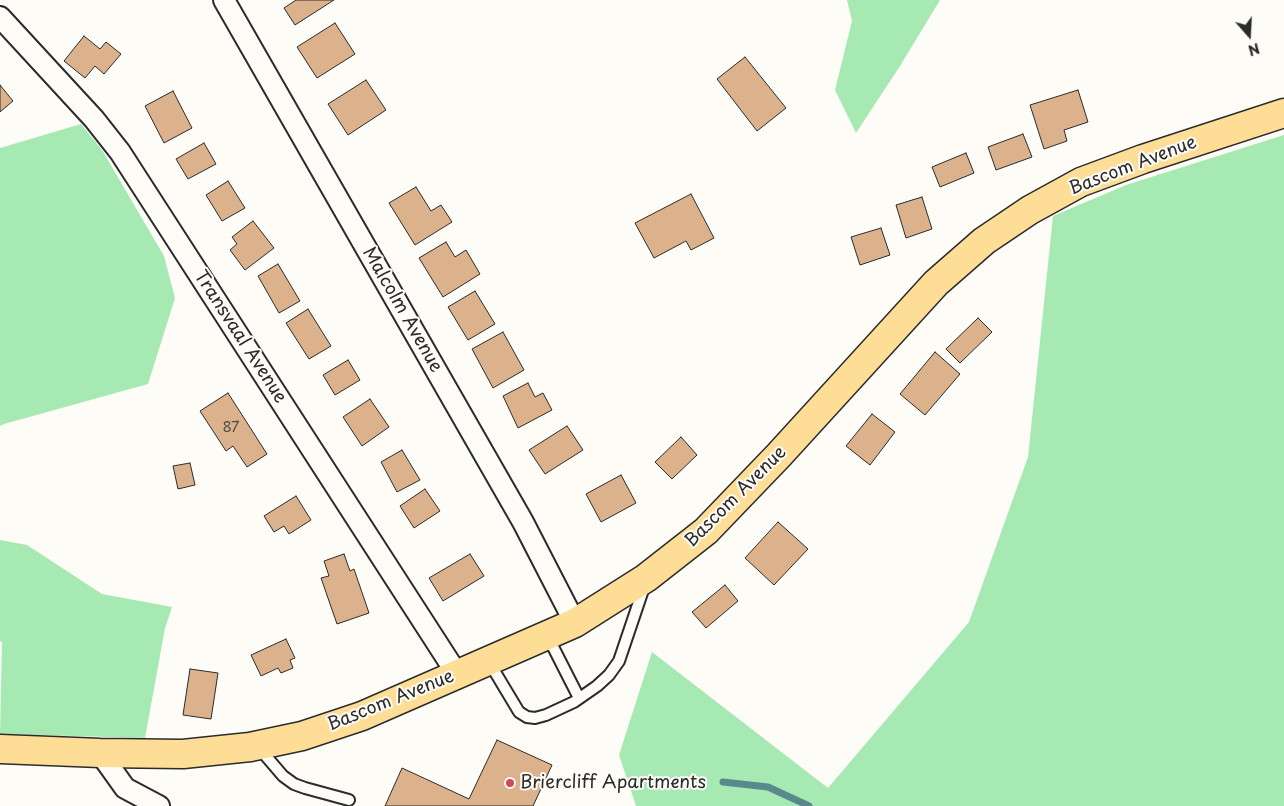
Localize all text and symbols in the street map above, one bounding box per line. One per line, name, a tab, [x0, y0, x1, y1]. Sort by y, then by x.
north arrow	[1224, 10, 1274, 60]
text: N	[1245, 38, 1263, 61]
street label: Bascom Avenue	[1066, 132, 1200, 200]
street label: Malcolm Avenue	[357, 244, 447, 376]
street label: Transvaal Avenue	[189, 267, 291, 407]
house number: 87	[222, 419, 240, 437]
street label: Bascom Avenue	[681, 442, 791, 552]
street label: Bascom Avenue	[325, 666, 457, 736]
place label: Briercliff Apartments	[520, 772, 706, 794]
marker: Briercliff Apartments	[504, 777, 516, 789]

